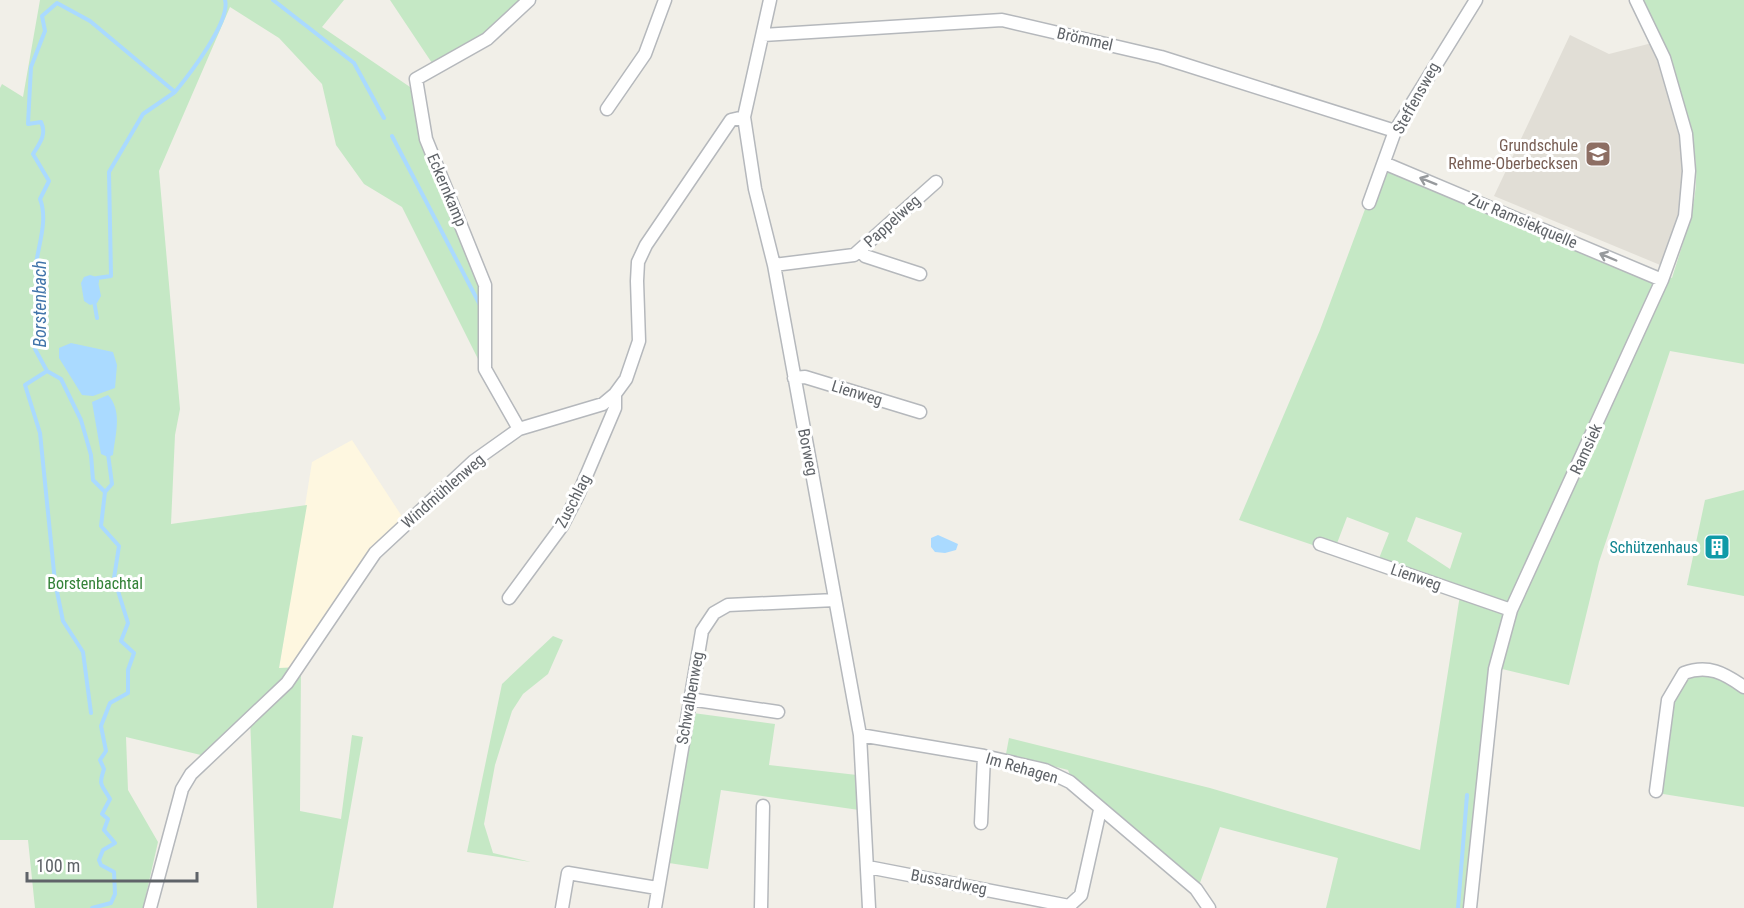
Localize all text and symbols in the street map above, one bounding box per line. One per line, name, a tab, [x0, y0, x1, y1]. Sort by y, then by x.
street label: Brömmel	[1055, 23, 1115, 55]
street label: Steffensweg	[1389, 59, 1443, 137]
place label: Grundschule Rehme-Oberbecksen	[1448, 136, 1578, 173]
school or university icon: Grundschule Rehme-Oberbecksen	[1583, 139, 1613, 169]
street label: Eckernkamp	[423, 151, 471, 229]
one-way arrow	[1419, 175, 1438, 186]
street label: Zur Ramsiekquelle	[1466, 190, 1580, 252]
street label: Pappelweg	[860, 191, 924, 251]
one-way arrow	[1599, 251, 1617, 262]
water label: Borstenbach	[29, 261, 50, 347]
street label: Lienweg	[829, 376, 885, 410]
street label: Ramsiek	[1566, 420, 1606, 477]
street label: Borweg	[794, 427, 822, 477]
street label: Windmühlenweg	[398, 450, 488, 532]
street label: Zuschlag	[551, 471, 595, 531]
building icon: Schützenhaus	[1702, 532, 1732, 562]
place label: Schützenhaus	[1610, 538, 1698, 557]
street label: Lienweg	[1388, 559, 1444, 595]
park label: Borstenbachtal	[47, 574, 143, 593]
street label: Schwalbenweg	[672, 650, 708, 746]
street label: Im Rehagen	[984, 749, 1060, 787]
scale bar	[27, 845, 196, 883]
text: 100 m	[36, 855, 80, 876]
street label: Bussardweg	[909, 865, 989, 899]

